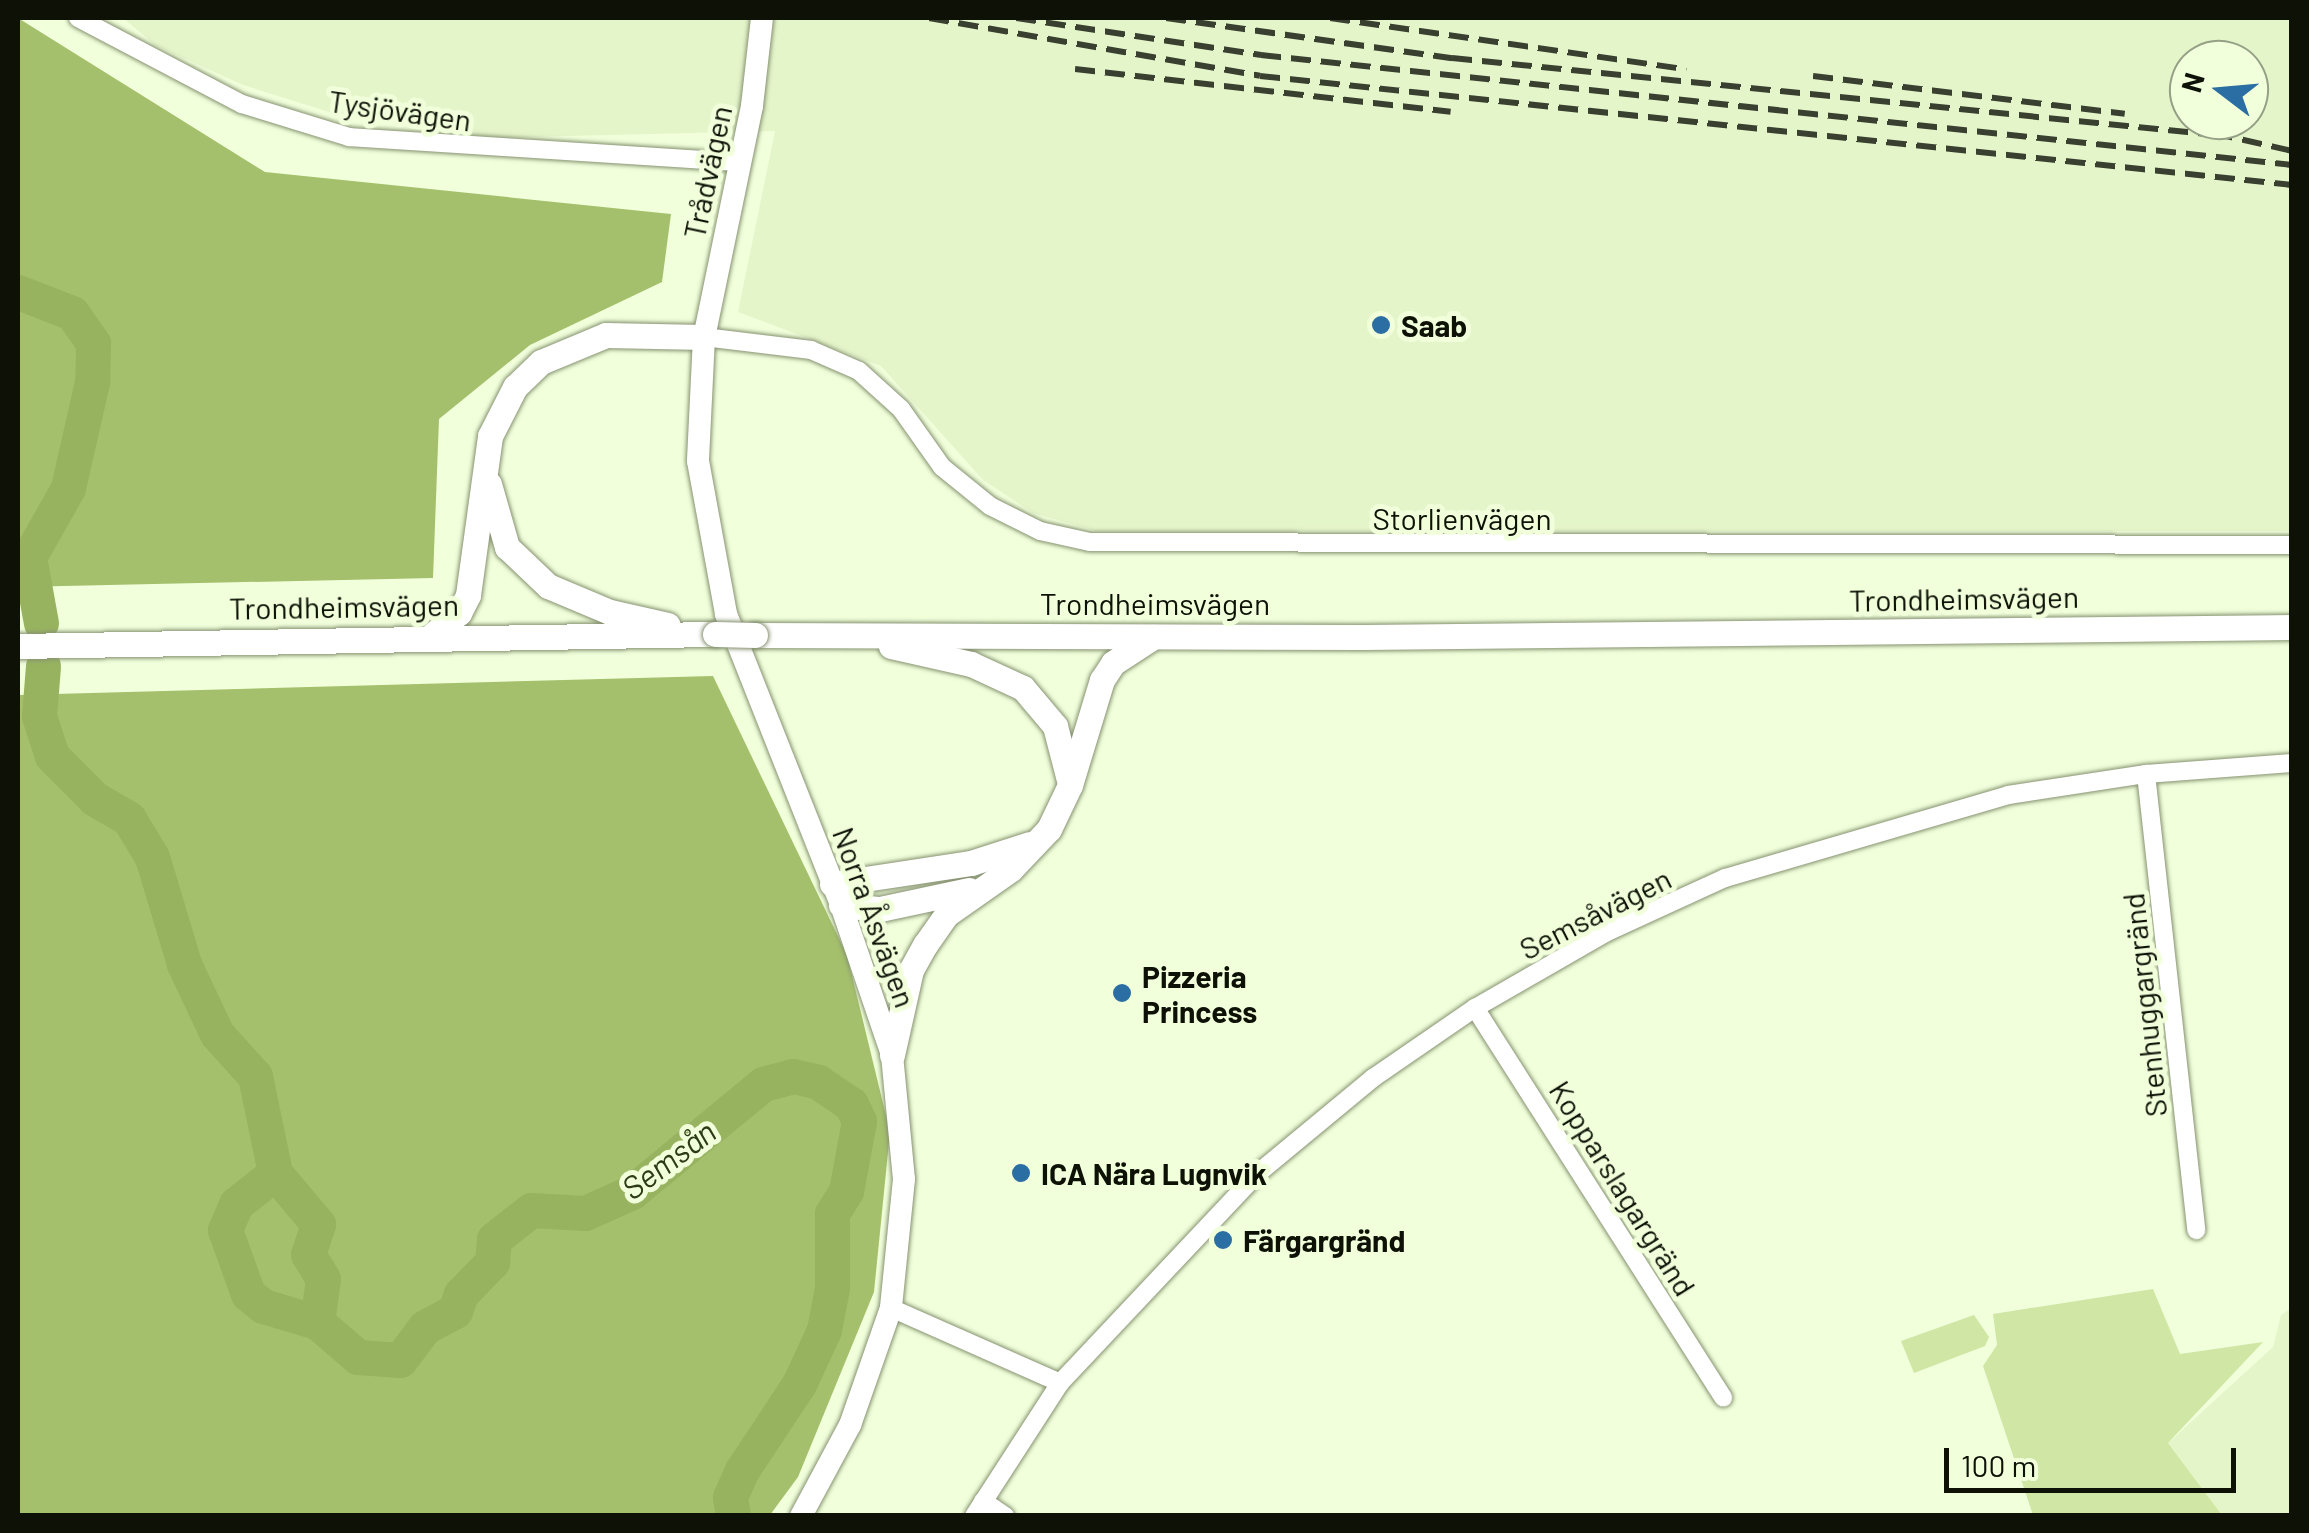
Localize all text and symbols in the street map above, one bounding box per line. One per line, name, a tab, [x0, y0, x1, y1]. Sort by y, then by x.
north arrow	[2169, 40, 2269, 140]
text: N	[2173, 69, 2211, 96]
street label: Tysjövägen	[326, 82, 474, 138]
street label: Trådvägen	[675, 102, 739, 242]
place label: Saab	[1401, 307, 1467, 343]
marker: Saab	[1370, 314, 1392, 336]
street label: Storlienvägen	[1372, 500, 1552, 536]
street label: Trondheimsvägen	[1849, 578, 2079, 618]
street label: Trondheimsvägen	[1040, 585, 1270, 621]
street label: Trondheimsvägen	[229, 586, 459, 626]
street label: Norra Åsvägen	[826, 822, 924, 1012]
street label: Semsåvägen	[1513, 859, 1677, 967]
street label: Stenhuggargränd	[2114, 891, 2174, 1119]
place label: Pizzeria Princess	[1142, 958, 1257, 1028]
marker: Pizzeria Princess	[1111, 982, 1133, 1004]
street label: Kopparslagargränd	[1542, 1074, 1704, 1302]
water label: Semsån	[613, 1111, 723, 1207]
place label: ICA Nära Lugnvik	[1041, 1155, 1267, 1191]
marker: ICA Nära Lugnvik	[1010, 1162, 1032, 1184]
place label: Färgargränd	[1243, 1222, 1405, 1258]
marker: Färgargränd	[1212, 1229, 1234, 1251]
scale bar	[1949, 1428, 2242, 1490]
text: 100 m	[1961, 1447, 2036, 1483]

